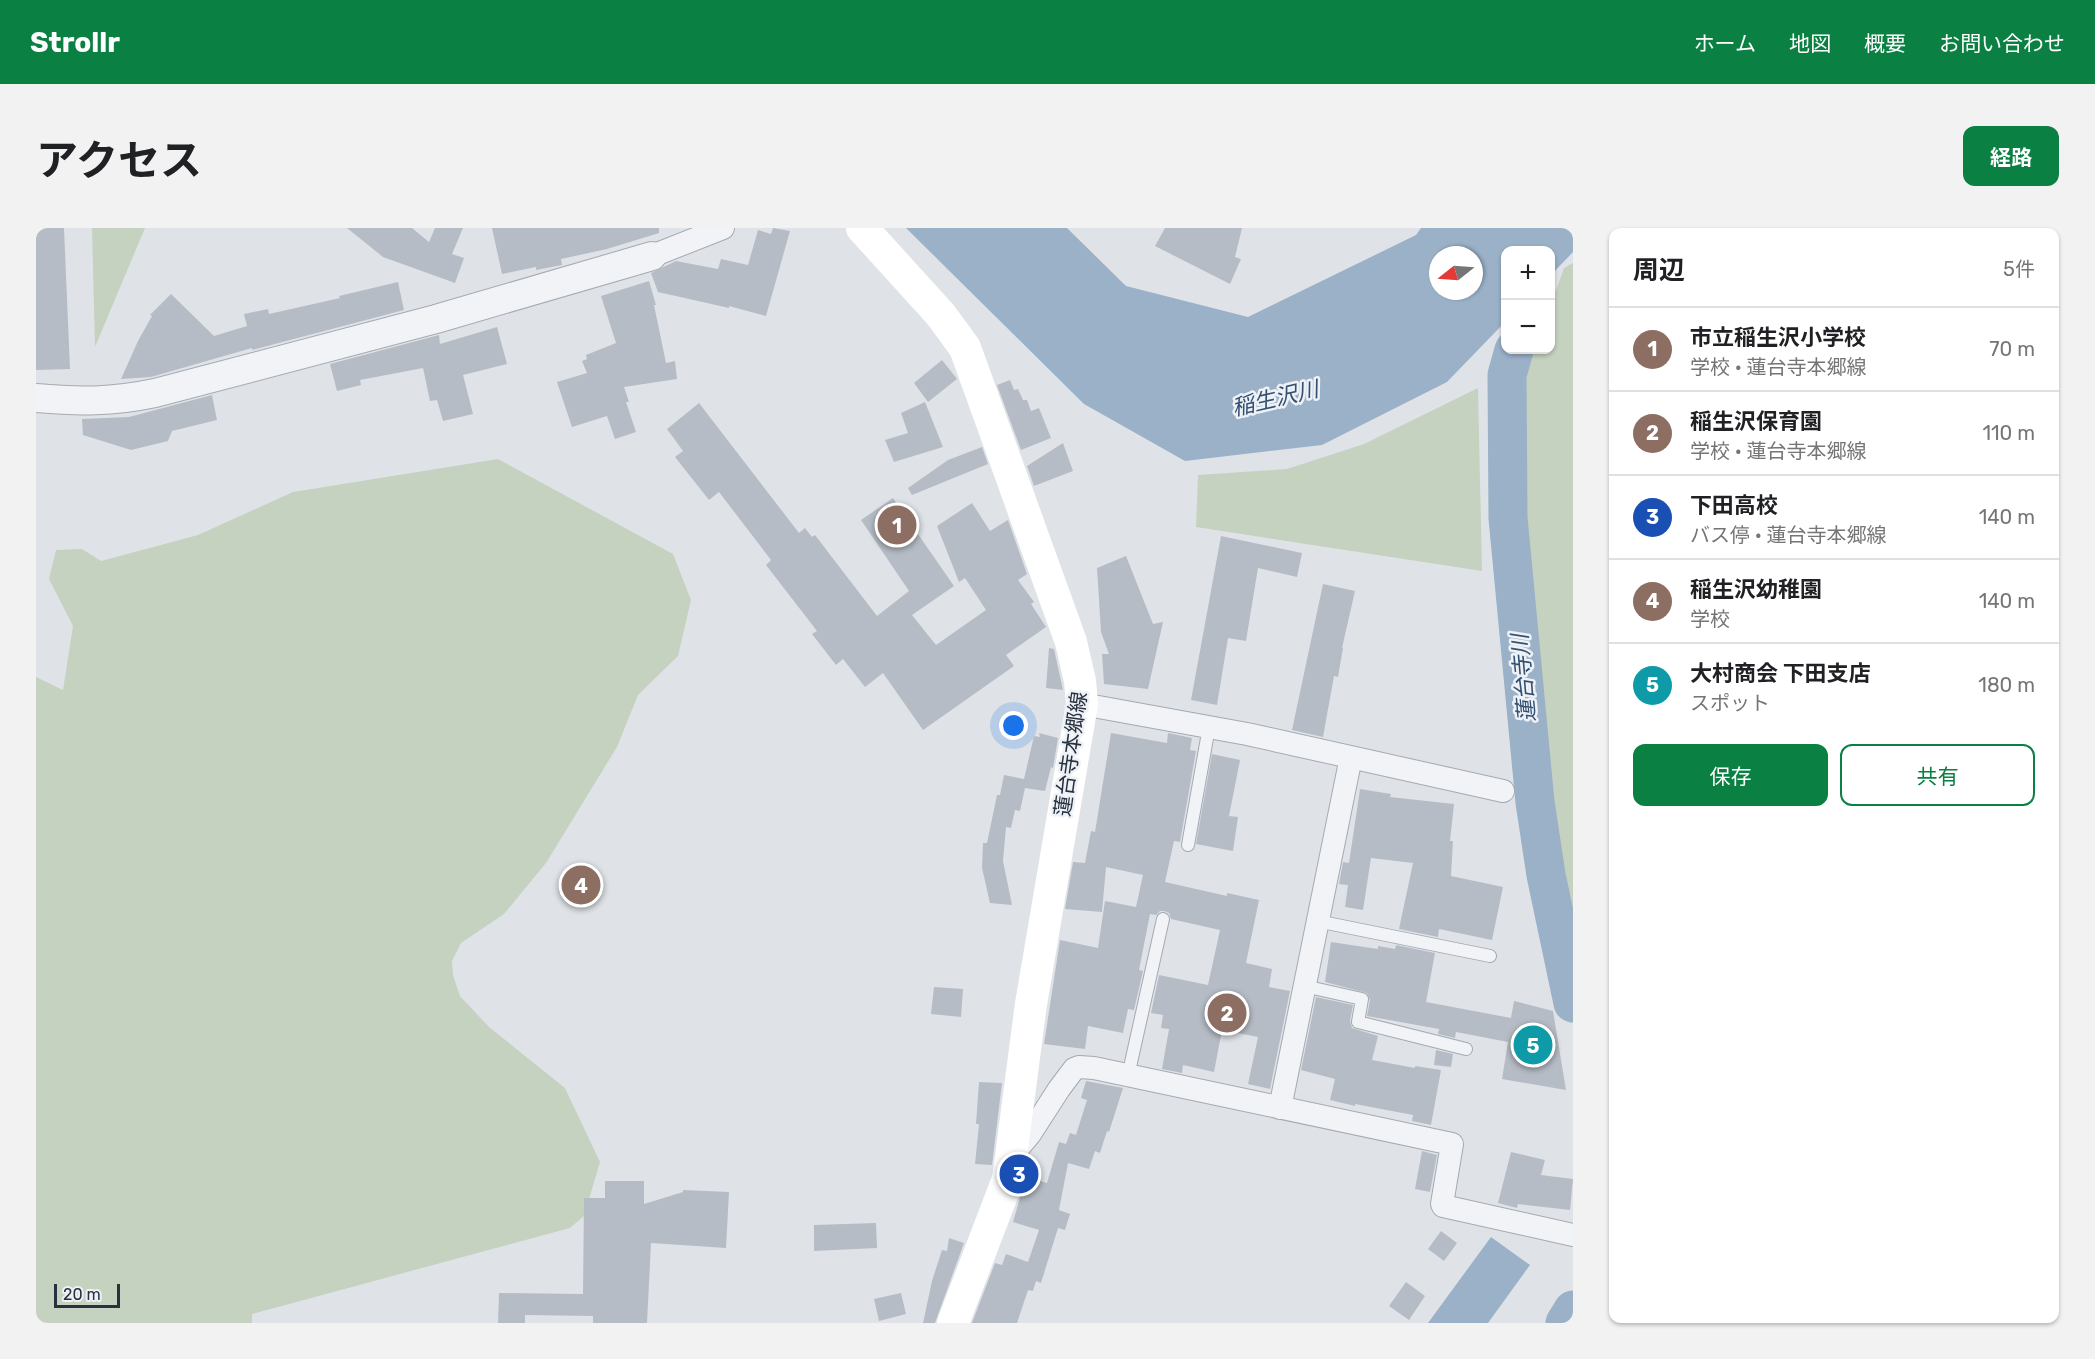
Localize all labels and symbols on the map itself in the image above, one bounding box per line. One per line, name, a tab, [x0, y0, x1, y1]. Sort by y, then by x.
north arrow	[1429, 246, 1483, 300]
water label: 稲生沢川	[1229, 375, 1323, 422]
pin: 1	[878, 502, 916, 548]
water label: 蓮台寺川	[1506, 631, 1541, 723]
street label: 蓮台寺本郷線	[1049, 690, 1092, 818]
your location	[999, 711, 1028, 740]
pin: 4	[562, 862, 600, 908]
pin: 2	[1208, 990, 1246, 1036]
pin: 5	[1514, 1022, 1552, 1068]
pin: 3	[1000, 1152, 1038, 1196]
scale bar	[54, 1281, 120, 1308]

